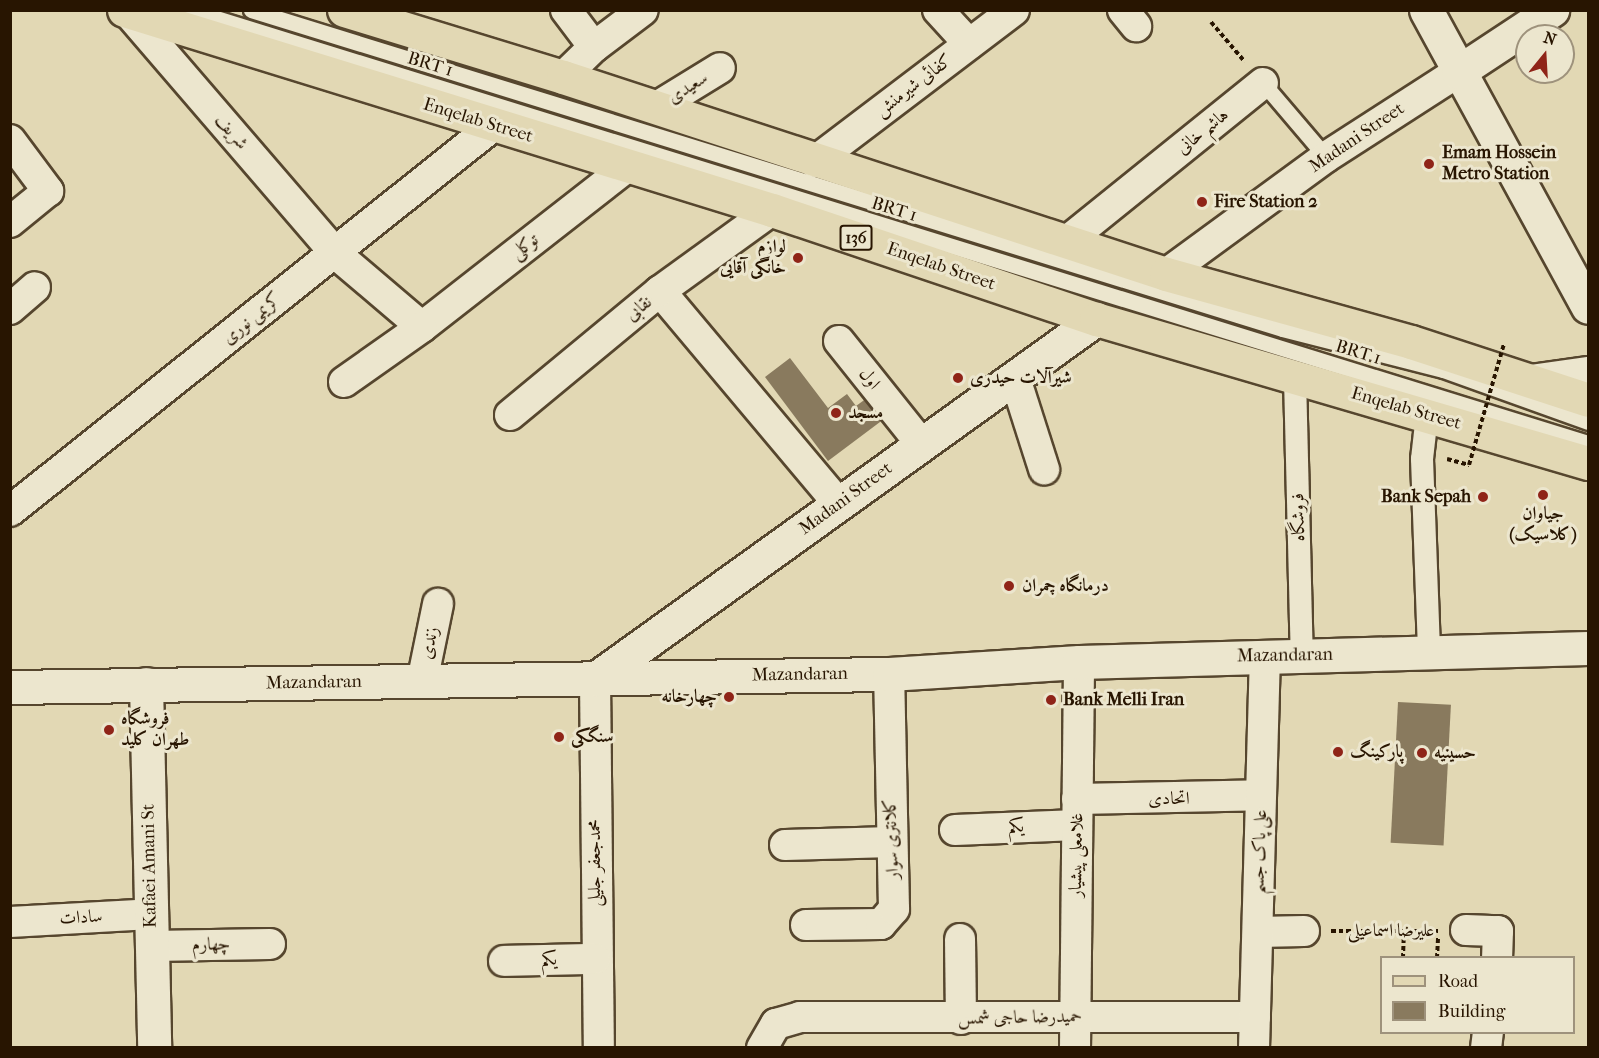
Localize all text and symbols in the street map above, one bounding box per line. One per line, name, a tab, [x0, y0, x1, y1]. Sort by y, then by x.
north arrow	[1515, 24, 1575, 84]
text: N	[1541, 27, 1559, 49]
street label: BRT 1	[405, 48, 455, 82]
street label: کفائی شیرمنش	[871, 50, 957, 122]
street label: سعیدی	[664, 67, 712, 109]
street label: Enqelab Street	[421, 94, 535, 148]
street label: Madani Street	[1305, 98, 1409, 178]
street label: هاشم خانی	[1173, 105, 1233, 159]
street label: شریف	[210, 110, 252, 154]
place label: Emam Hossein Metro Station	[1442, 143, 1556, 186]
marker: Emam Hossein Metro Station	[1420, 155, 1438, 173]
place label: Fire Station 2	[1214, 191, 1318, 213]
street label: BRT 1	[869, 193, 919, 227]
marker: Fire Station 2	[1195, 195, 1209, 209]
road number: 136	[840, 225, 872, 251]
street label: توکلی	[507, 229, 543, 265]
place label: لوازم خانگی آقایی	[720, 237, 786, 280]
street label: Enqelab Street	[884, 238, 998, 296]
marker: لوازم خانگی آقایی	[791, 251, 805, 265]
street label: کریمی نوری	[218, 289, 286, 349]
street label: نقابی	[621, 292, 657, 326]
street label: BRT 1	[1333, 336, 1383, 370]
street label: اول	[854, 364, 884, 394]
place label: شیرآلات حیدری	[970, 367, 1072, 389]
marker: شیرآلات حیدری	[951, 371, 965, 385]
street label: Enqelab Street	[1348, 383, 1464, 435]
place label: مسجد	[848, 402, 883, 424]
marker: مسجد	[829, 406, 843, 420]
street label: Madani Street	[795, 458, 897, 540]
place label: Bank Sepah	[1381, 486, 1471, 508]
marker: جیاوان (کلاسیک)	[1536, 488, 1550, 502]
marker: Bank Sepah	[1476, 490, 1490, 504]
street label: فروشگاه	[1288, 493, 1310, 541]
place label: جیاوان (کلاسیک)	[1509, 504, 1577, 546]
place label: درمانگاه چمران	[1022, 575, 1109, 597]
marker: درمانگاه چمران	[1000, 577, 1018, 595]
street label: زندی	[416, 625, 444, 661]
street label: Mazandaran	[1237, 644, 1333, 668]
street label: Mazandaran	[752, 663, 848, 687]
street label: Mazandaran	[266, 671, 362, 695]
place label: چهارخانه	[662, 686, 717, 708]
place label: Bank Melli Iran	[1063, 689, 1184, 711]
marker: چهارخانه	[722, 690, 736, 704]
marker: Bank Melli Iran	[1044, 693, 1058, 707]
place label: فروشگاه طهران کلید	[121, 709, 189, 752]
marker: فروشگاه طهران کلید	[102, 723, 116, 737]
place label: سنگکی	[571, 726, 613, 748]
marker: سنگکی	[552, 730, 566, 744]
place label: پارکینگ	[1350, 741, 1403, 763]
place label: حسینیه	[1434, 742, 1476, 764]
marker: پارکینگ	[1331, 745, 1345, 759]
marker: حسینیه	[1415, 746, 1429, 760]
street label: اتحادی	[1148, 788, 1190, 810]
street label: کلانتری سوار	[880, 798, 904, 880]
street label: Kafaei Amani St	[138, 804, 162, 928]
street label: علی پاک جسم	[1248, 809, 1272, 895]
street label: غلامعلی پیشیار	[1065, 812, 1089, 898]
street label: یکم	[1008, 816, 1024, 838]
street label: محمدجعفر جلیلی	[584, 819, 606, 907]
street label: سادات	[59, 906, 103, 930]
street label: علیرضا اسماعیلی	[1348, 920, 1434, 942]
street label: چهارم	[192, 934, 230, 956]
street label: یکم	[541, 949, 557, 971]
legend	[1380, 956, 1575, 1034]
text: Road	[1438, 971, 1478, 992]
text: Building	[1438, 1001, 1505, 1022]
street label: حمیدرضا حاجی شمس	[958, 1006, 1082, 1030]

